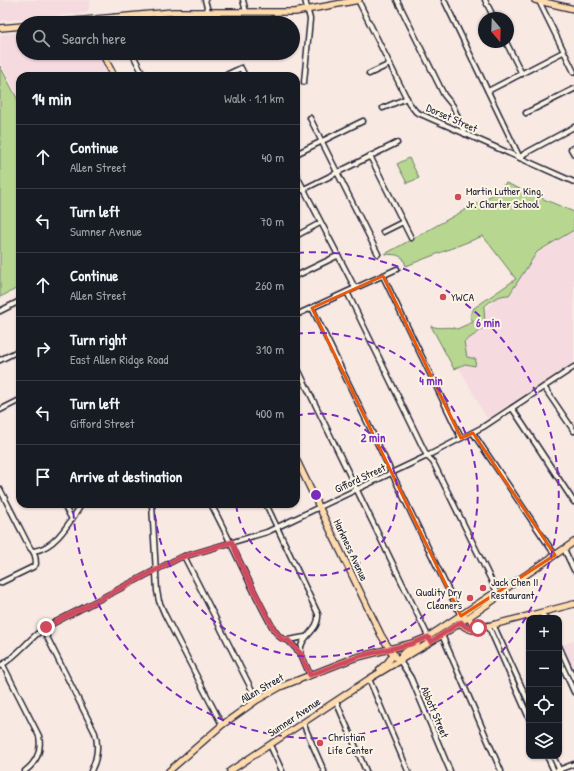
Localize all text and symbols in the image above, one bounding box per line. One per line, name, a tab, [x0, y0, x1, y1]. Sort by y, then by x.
north arrow	[478, 12, 514, 48]
search box	[16, 16, 300, 60]
icon: search	[30, 27, 52, 49]
text: Search here	[62, 28, 126, 49]
text: 14 min	[32, 87, 72, 110]
text: Walk · 1.1 km	[224, 89, 284, 107]
street label: Dorset Street	[424, 101, 480, 136]
text: Continue	[70, 137, 118, 158]
icon: ahead	[32, 146, 54, 168]
text: 40 m	[261, 148, 284, 166]
text: Allen Street	[70, 158, 126, 176]
place label: Martin Luther King, Jr. Charter School	[466, 184, 543, 211]
marker: Martin Luther King, Jr. Charter School	[453, 192, 463, 202]
text: Turn left	[70, 201, 120, 222]
icon: left	[32, 210, 54, 232]
text: 70 m	[260, 212, 284, 230]
text: Sumner Avenue	[70, 222, 142, 240]
text: Continue	[70, 265, 118, 286]
icon: ahead	[32, 274, 54, 296]
text: 260 m	[255, 276, 284, 294]
text: Allen Street	[70, 286, 126, 304]
place label: YWCA	[451, 290, 475, 304]
marker: YWCA	[438, 292, 448, 302]
text: 6 min	[476, 314, 500, 331]
text: Turn right	[70, 329, 126, 350]
icon: right	[32, 338, 54, 360]
text: 310 m	[256, 340, 284, 358]
text: East Allen Ridge Road	[70, 350, 168, 368]
text: 4 min	[419, 372, 443, 389]
text: Turn left	[70, 393, 120, 414]
icon: left	[32, 402, 54, 424]
text: 400 m	[256, 404, 284, 422]
text: Gifford Street	[70, 414, 135, 432]
text: 2 min	[361, 429, 386, 446]
street label: Gifford Street	[332, 460, 388, 496]
icon: arrive	[32, 466, 54, 488]
text: Arrive at destination	[70, 466, 182, 487]
centre of rings	[309, 488, 323, 502]
street label: Harkness Avenue	[331, 517, 372, 584]
place label: Jack Chen II Restaurant	[491, 575, 538, 602]
marker: Jack Chen II Restaurant	[478, 583, 488, 593]
place label: Quality Dry Cleaners	[416, 585, 462, 612]
marker: Quality Dry Cleaners	[465, 593, 475, 603]
map controls	[526, 615, 562, 759]
button: +	[526, 615, 562, 651]
route end	[37, 618, 55, 636]
route start	[469, 619, 487, 637]
button: −	[526, 651, 562, 687]
street label: Allen Street	[238, 670, 286, 706]
street label: Abbott Street	[418, 684, 452, 740]
button: locate	[526, 687, 562, 723]
street label: Sumner Avenue	[265, 694, 324, 740]
button: layers	[526, 723, 562, 759]
place label: Christian Life Center	[328, 730, 374, 757]
marker: Christian Life Center	[315, 738, 325, 748]

